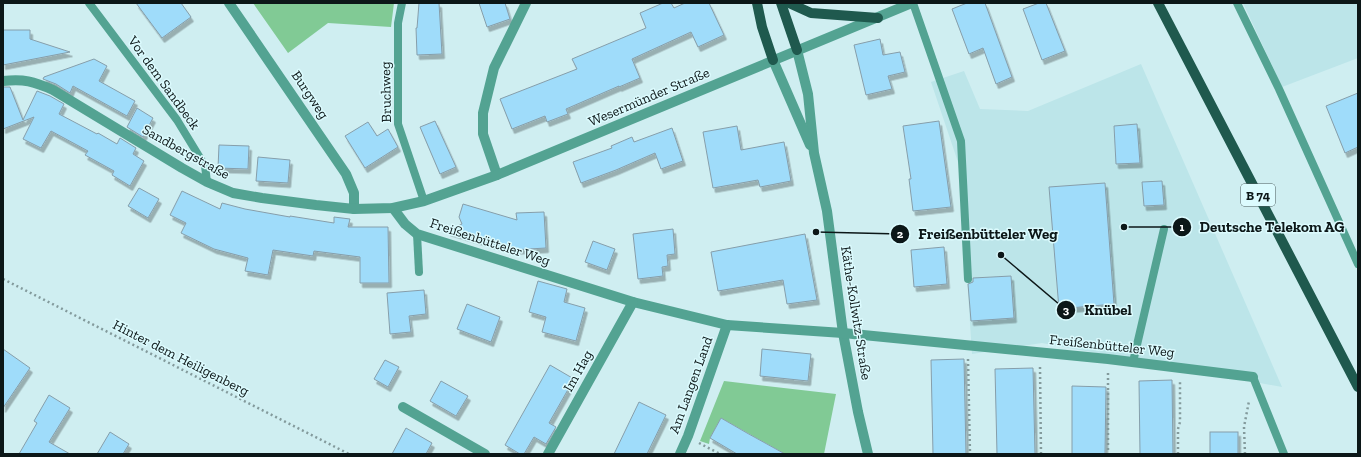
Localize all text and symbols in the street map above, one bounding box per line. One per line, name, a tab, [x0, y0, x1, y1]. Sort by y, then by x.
street label: Vor dem Sandbeck	[124, 32, 204, 134]
street label: Bruchweg	[377, 61, 395, 123]
street label: Wesermünder Straße	[586, 64, 712, 130]
street label: Burgweg	[288, 68, 333, 123]
street label: Sandbergstraße	[139, 121, 233, 183]
road number: B 74	[1241, 184, 1275, 206]
callout: Deutsche Telekom AG	[1172, 213, 1353, 240]
street label: Freißenbütteler Weg	[428, 215, 553, 270]
text: Deutsche Telekom AG	[1200, 218, 1344, 236]
callout: Freißenbütteler Weg	[890, 220, 1066, 247]
text: 1	[1180, 220, 1185, 234]
text: Freißenbütteler Weg	[918, 225, 1058, 243]
text: 2	[897, 227, 904, 241]
street label: Käthe-Kollwitz-Straße	[837, 245, 875, 381]
callout: Knübel	[1056, 296, 1140, 323]
text: Knübel	[1084, 301, 1132, 319]
text: 3	[1063, 303, 1070, 317]
street label: Hinter dem Heiligenberg	[110, 316, 252, 400]
street label: Freißenbütteler Weg	[1049, 331, 1176, 361]
street label: Am Langen Land	[666, 334, 717, 436]
street label: Im Hag	[560, 347, 596, 395]

